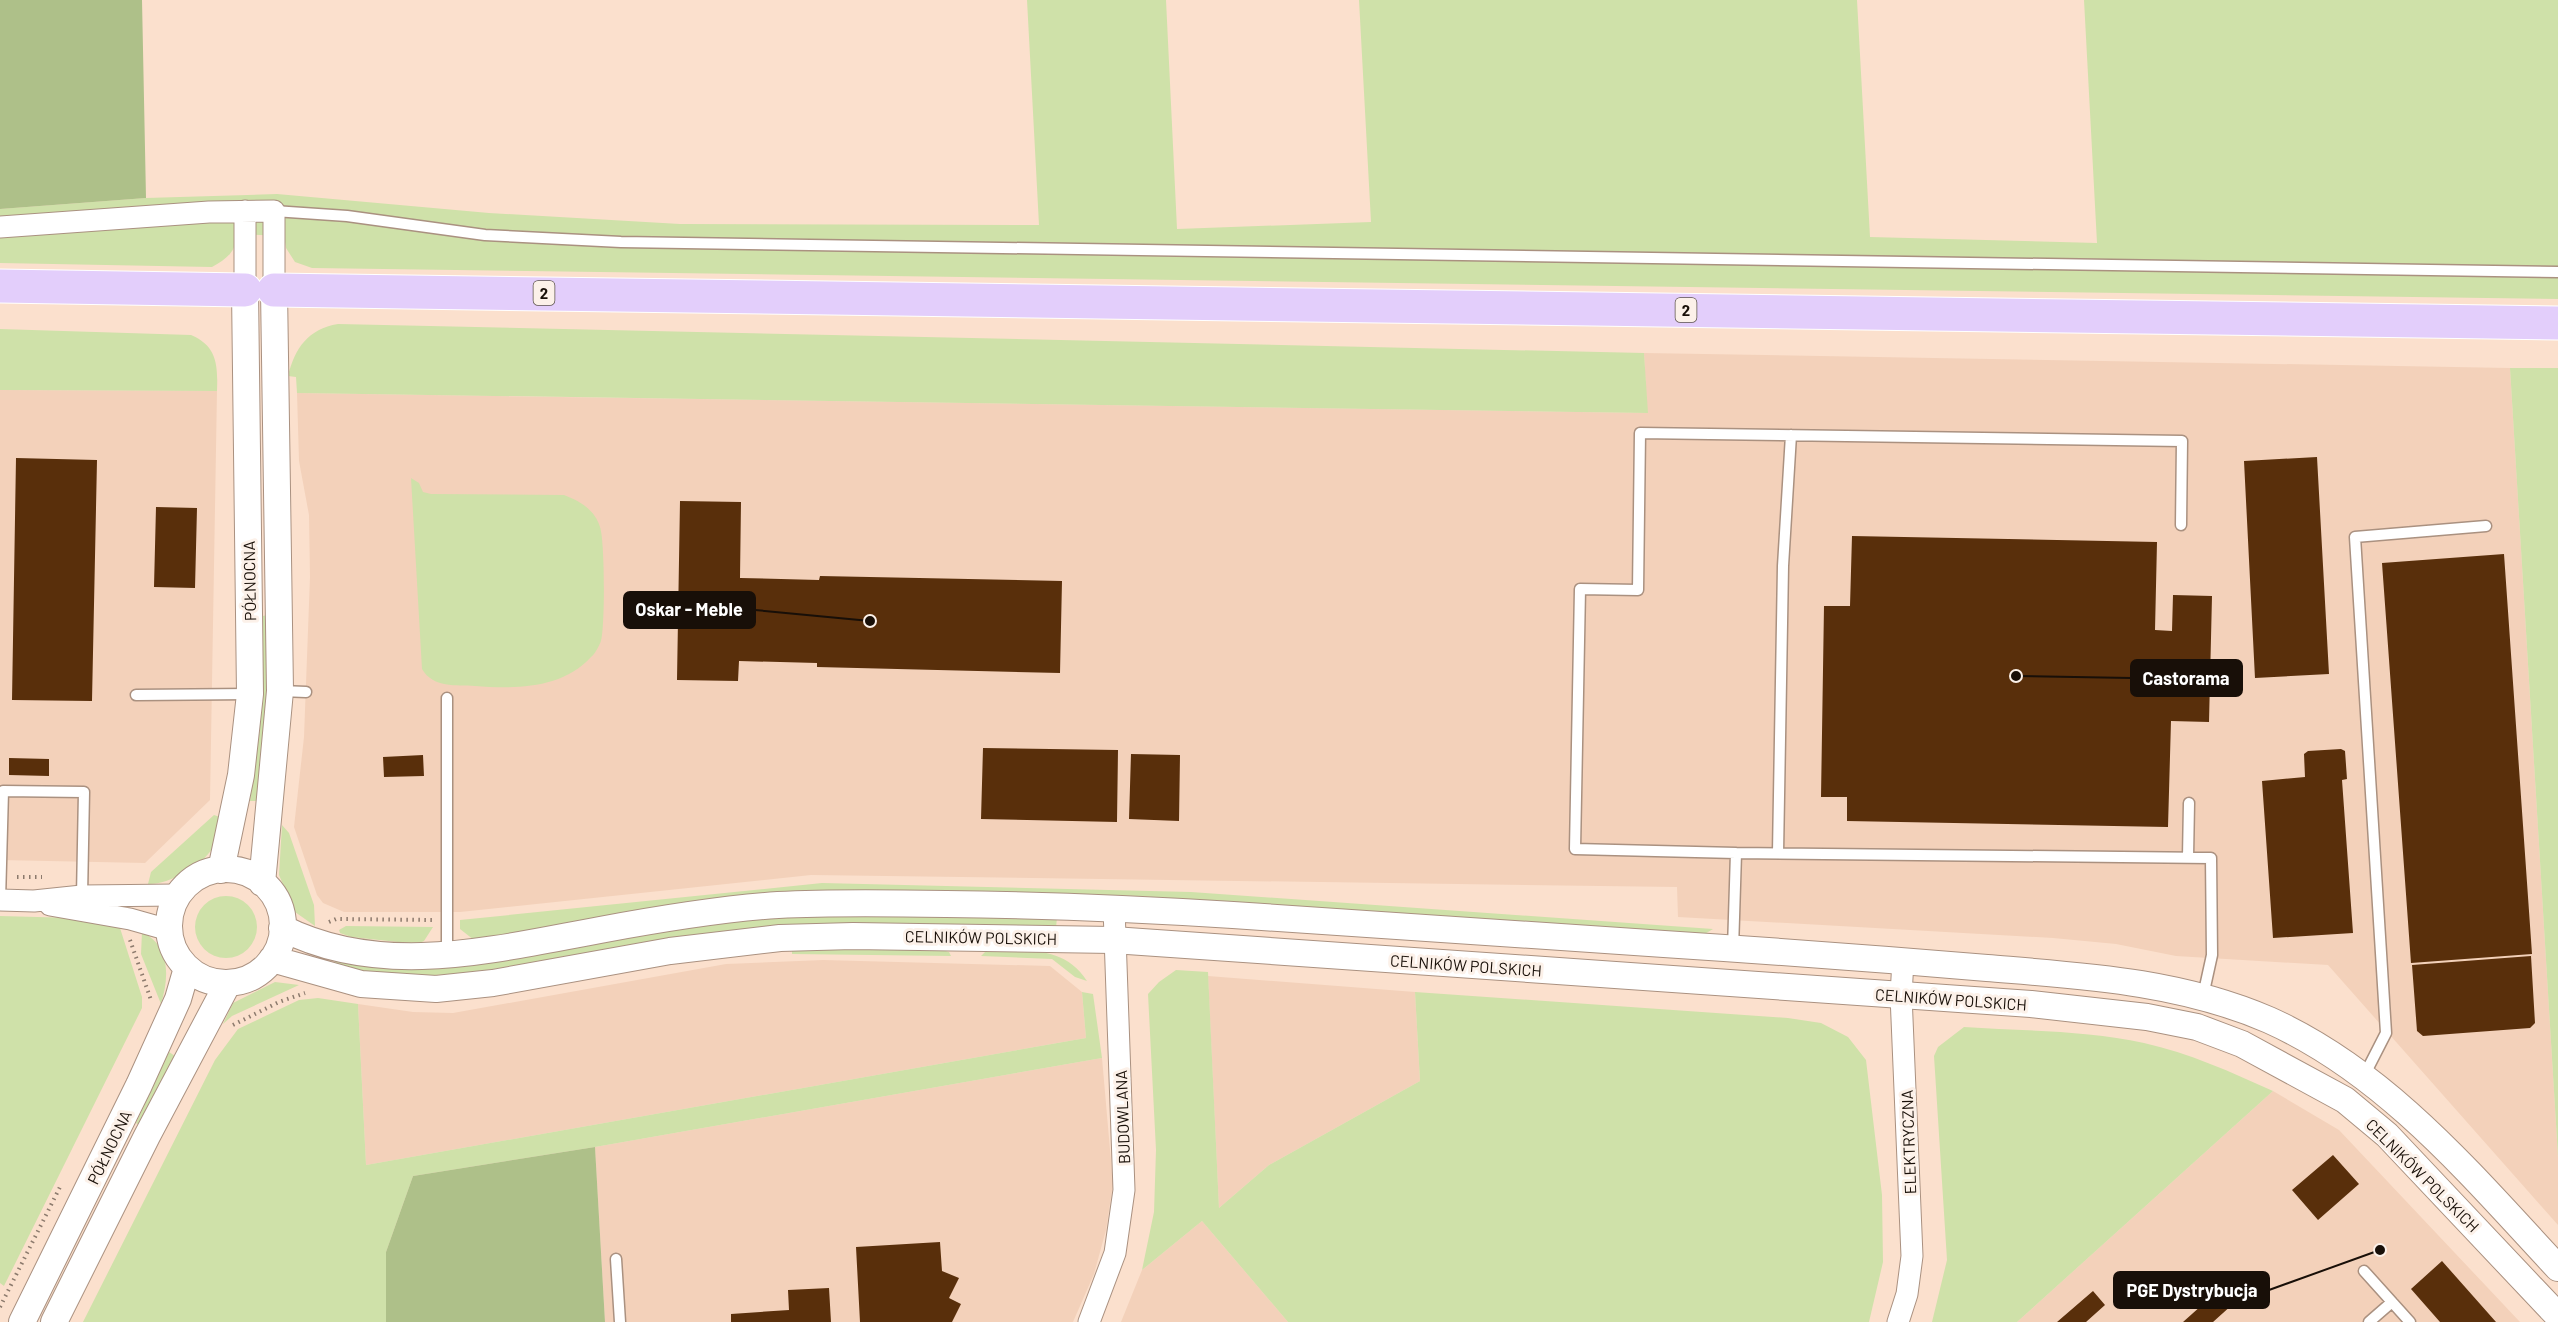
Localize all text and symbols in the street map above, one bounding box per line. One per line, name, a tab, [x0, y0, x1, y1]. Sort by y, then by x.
road number: 2	[534, 281, 554, 305]
road number: 2	[1676, 298, 1696, 322]
street label: PÓŁNOCNA	[239, 541, 259, 621]
callout: Oskar - Meble	[624, 592, 755, 628]
text: Oskar - Meble	[635, 598, 743, 620]
callout: Castorama	[2131, 660, 2242, 696]
text: Castorama	[2143, 667, 2229, 689]
street label: CELNIKÓW POLSKICH	[905, 926, 1057, 948]
street label: CELNIKÓW POLSKICH	[1389, 950, 1543, 980]
street label: CELNIKÓW POLSKICH	[1874, 984, 2028, 1014]
street label: BUDOWLANA	[1111, 1069, 1133, 1164]
street label: ELEKTRYCZNA	[1897, 1089, 1919, 1195]
street label: PÓŁNOCNA	[83, 1107, 135, 1187]
street label: CELNIKÓW POLSKICH	[2363, 1115, 2483, 1235]
callout: PGE Dystrybucja	[2114, 1272, 2269, 1308]
text: PGE Dystrybucja	[2126, 1279, 2258, 1301]

